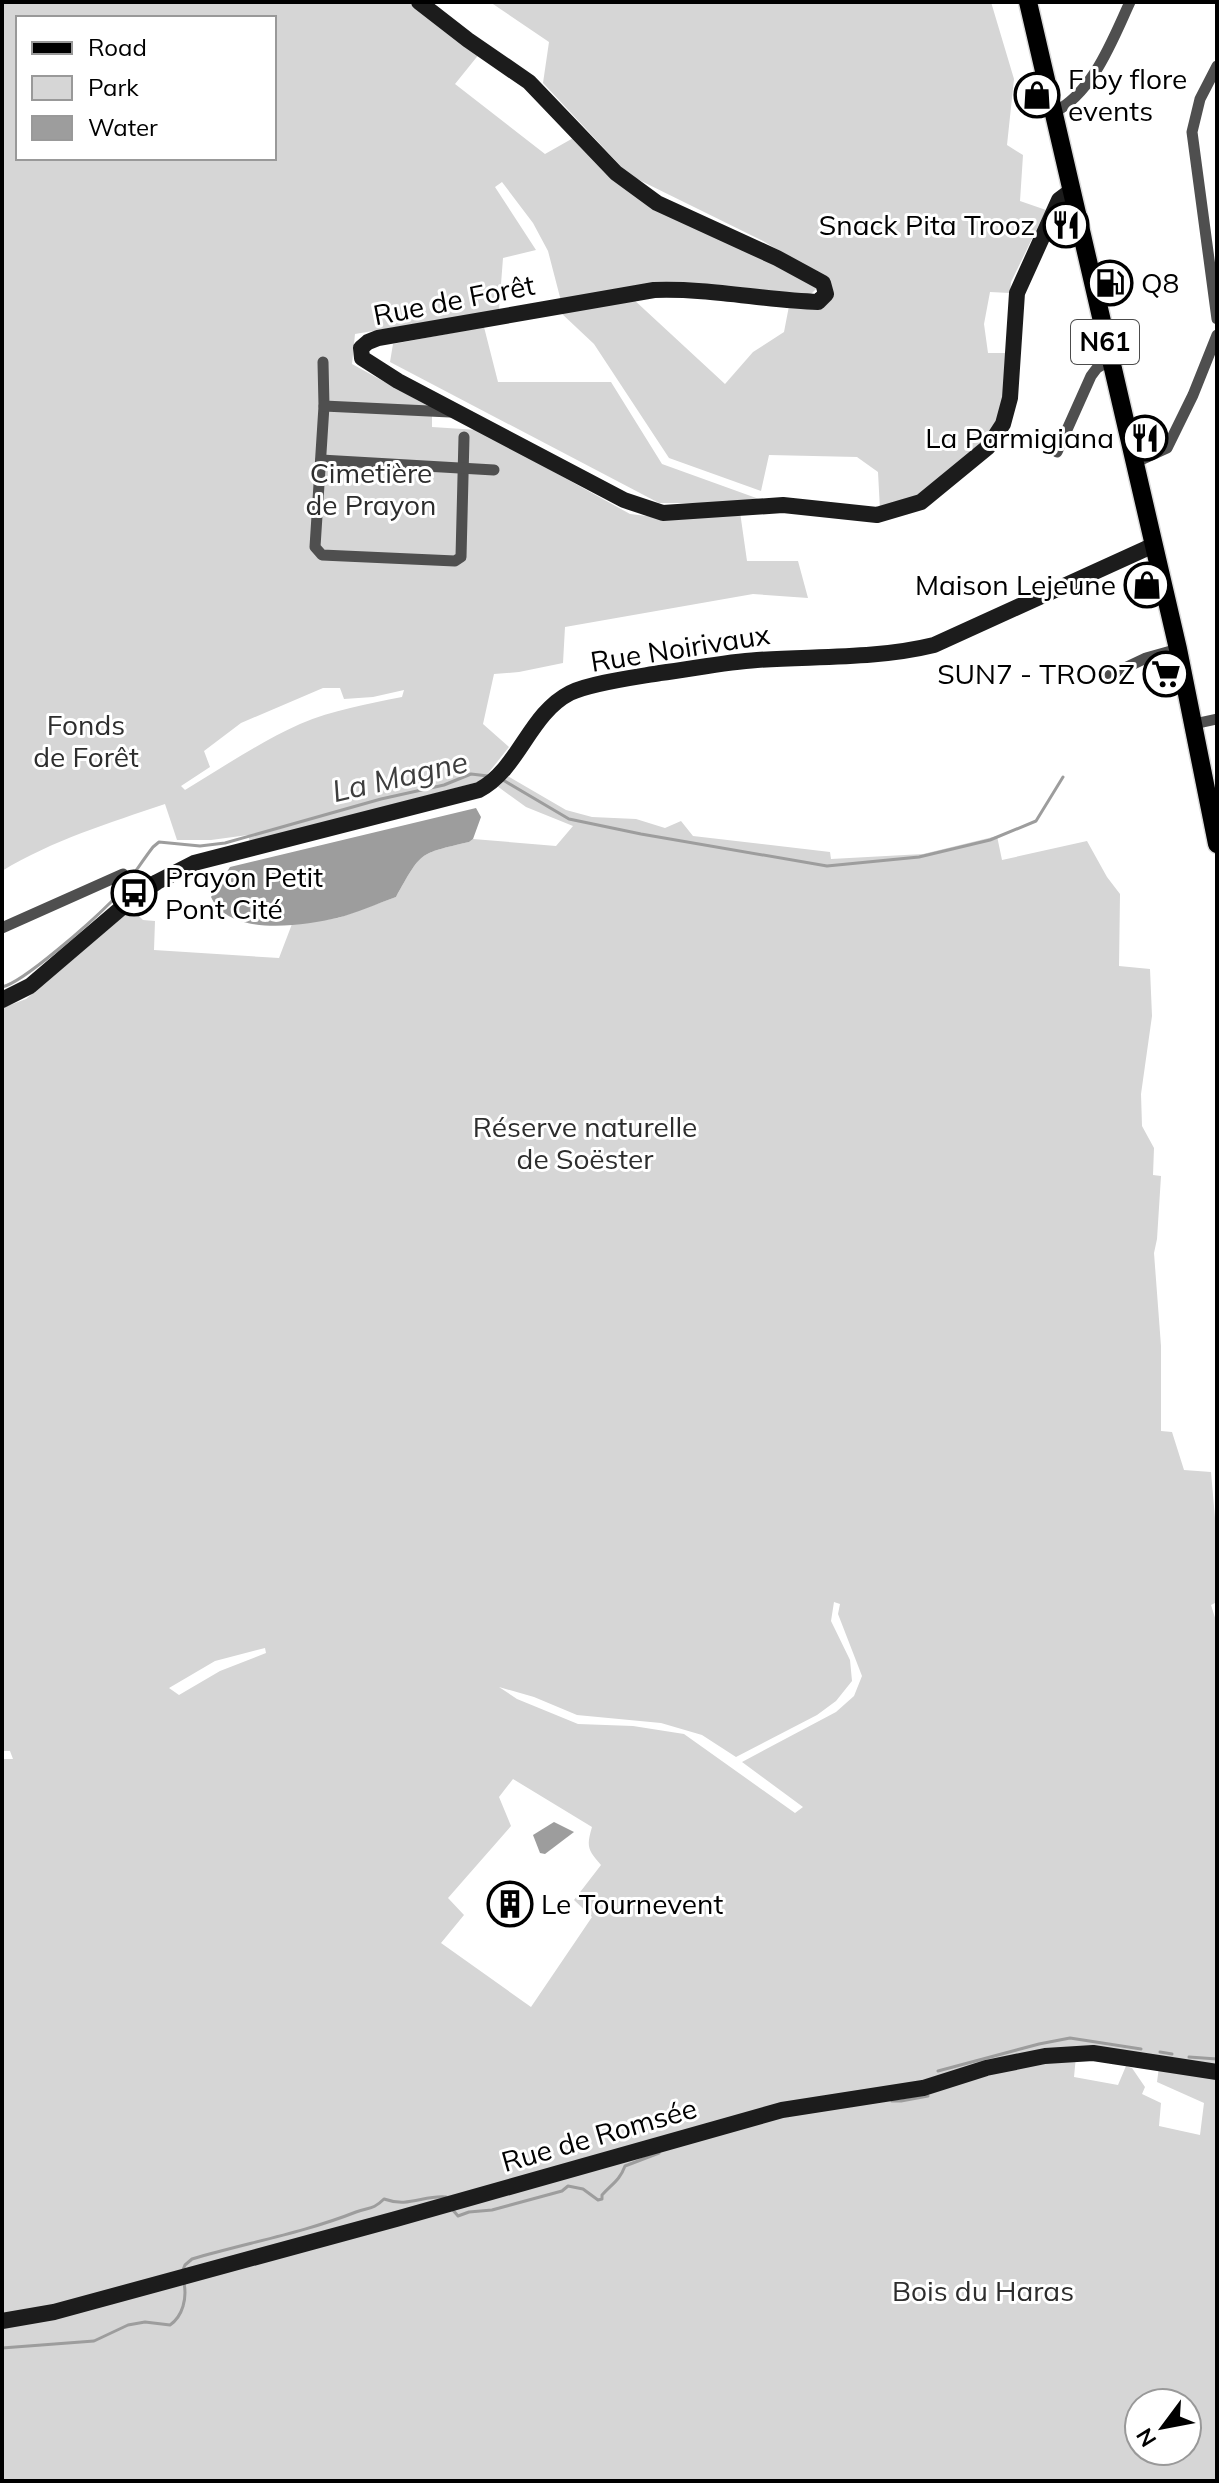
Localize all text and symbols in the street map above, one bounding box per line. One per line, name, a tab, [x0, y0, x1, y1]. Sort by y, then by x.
legend	[16, 16, 276, 160]
text: Road	[88, 32, 147, 62]
place label: F by flore events	[1068, 61, 1187, 128]
shop icon: F by flore events	[1013, 71, 1061, 119]
text: Park	[88, 72, 139, 102]
text: Water	[88, 112, 158, 142]
restaurant icon: Snack Pita Trooz	[1042, 201, 1090, 249]
place label: Snack Pita Trooz	[819, 207, 1035, 242]
fuel station icon: Q8	[1086, 259, 1134, 307]
place label: Q8	[1141, 265, 1179, 300]
street label: Rue de Forêt	[370, 267, 538, 332]
road number: N61	[1071, 320, 1139, 364]
restaurant icon: La Parmigiana	[1121, 414, 1169, 462]
place label: La Parmigiana	[925, 420, 1114, 455]
park label: Cimetière de Prayon	[305, 455, 437, 522]
shop icon: Maison Lejeune	[1123, 561, 1171, 609]
place label: Maison Lejeune	[915, 567, 1116, 602]
street label: Rue Noirivaux	[588, 616, 772, 679]
supermarket icon: SUN7 - TROOZ	[1142, 650, 1190, 698]
place label: SUN7 - TROOZ	[937, 656, 1135, 691]
park label: Fonds de Forêt	[33, 707, 139, 774]
water label: La Magne	[328, 742, 471, 810]
place label: Prayon Petit Pont Cité	[165, 859, 323, 926]
bus stop icon: Prayon Petit Pont Cité	[110, 869, 158, 917]
park label: Réserve naturelle de Soëster	[473, 1109, 697, 1176]
building icon: Le Tournevent	[486, 1880, 534, 1928]
place label: Le Tournevent	[541, 1886, 724, 1921]
street label: Rue de Romsée	[497, 2090, 700, 2179]
park label: Bois du Haras	[892, 2273, 1074, 2308]
north arrow	[1123, 2387, 1203, 2467]
text: N	[1130, 2423, 1162, 2452]

